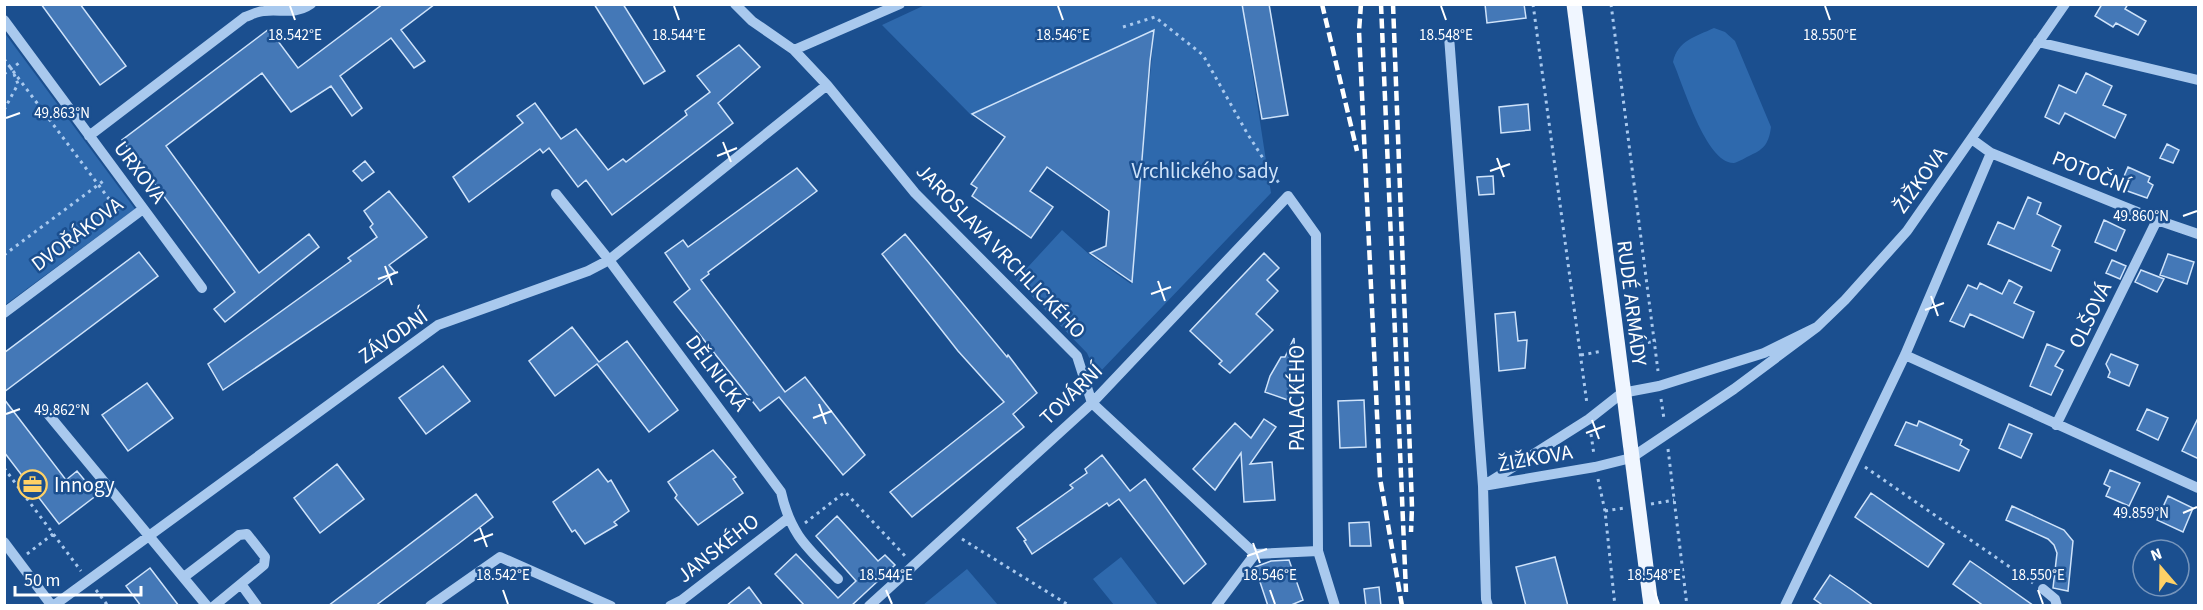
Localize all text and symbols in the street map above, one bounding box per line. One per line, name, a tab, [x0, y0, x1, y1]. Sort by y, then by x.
text: 18.542°E	[268, 25, 322, 46]
text: 18.544°E	[652, 25, 706, 46]
text: 18.546°E	[1036, 25, 1090, 46]
text: 18.548°E	[1419, 25, 1473, 46]
text: 18.550°E	[1803, 25, 1857, 46]
text: 49.863°N	[34, 103, 90, 124]
street label: URXOVA	[107, 134, 174, 210]
street label: ŽIŽKOVA	[1886, 140, 1955, 219]
street label: POTOČNÍ	[2048, 143, 2136, 202]
park label: Vrchlického sady	[1132, 156, 1279, 186]
street label: JAROSLAVA VRCHLICKÉHO	[909, 157, 1093, 345]
street label: DVOŘÁKOVA	[25, 189, 130, 278]
text: 49.860°N	[2113, 206, 2169, 227]
street label: RUDÉ ARMÁDY	[1609, 239, 1655, 368]
street label: OLŠOVÁ	[2061, 276, 2119, 353]
street label: ZÁVODNÍ	[352, 300, 435, 371]
street label: DĚLNICKÁ	[678, 329, 756, 418]
street label: PALACKÉHO	[1282, 345, 1312, 451]
street label: TOVÁRNÍ	[1033, 355, 1110, 432]
text: 49.862°N	[34, 400, 90, 421]
street label: ŽIŽKOVA	[1495, 437, 1575, 479]
office icon: Innogy	[17, 469, 49, 501]
place label: Innogy	[54, 470, 115, 500]
text: 49.859°N	[2113, 503, 2169, 524]
street label: JANSKÉHO	[670, 506, 766, 590]
north arrow	[2131, 538, 2191, 598]
text: N	[2147, 543, 2165, 567]
scale bar	[15, 559, 141, 597]
text: 18.542°E	[476, 565, 530, 586]
text: 18.544°E	[859, 565, 913, 586]
text: 18.546°E	[1243, 565, 1297, 586]
text: 18.548°E	[1627, 565, 1681, 586]
text: 18.550°E	[2011, 565, 2065, 586]
text: 50 m	[24, 568, 60, 593]

